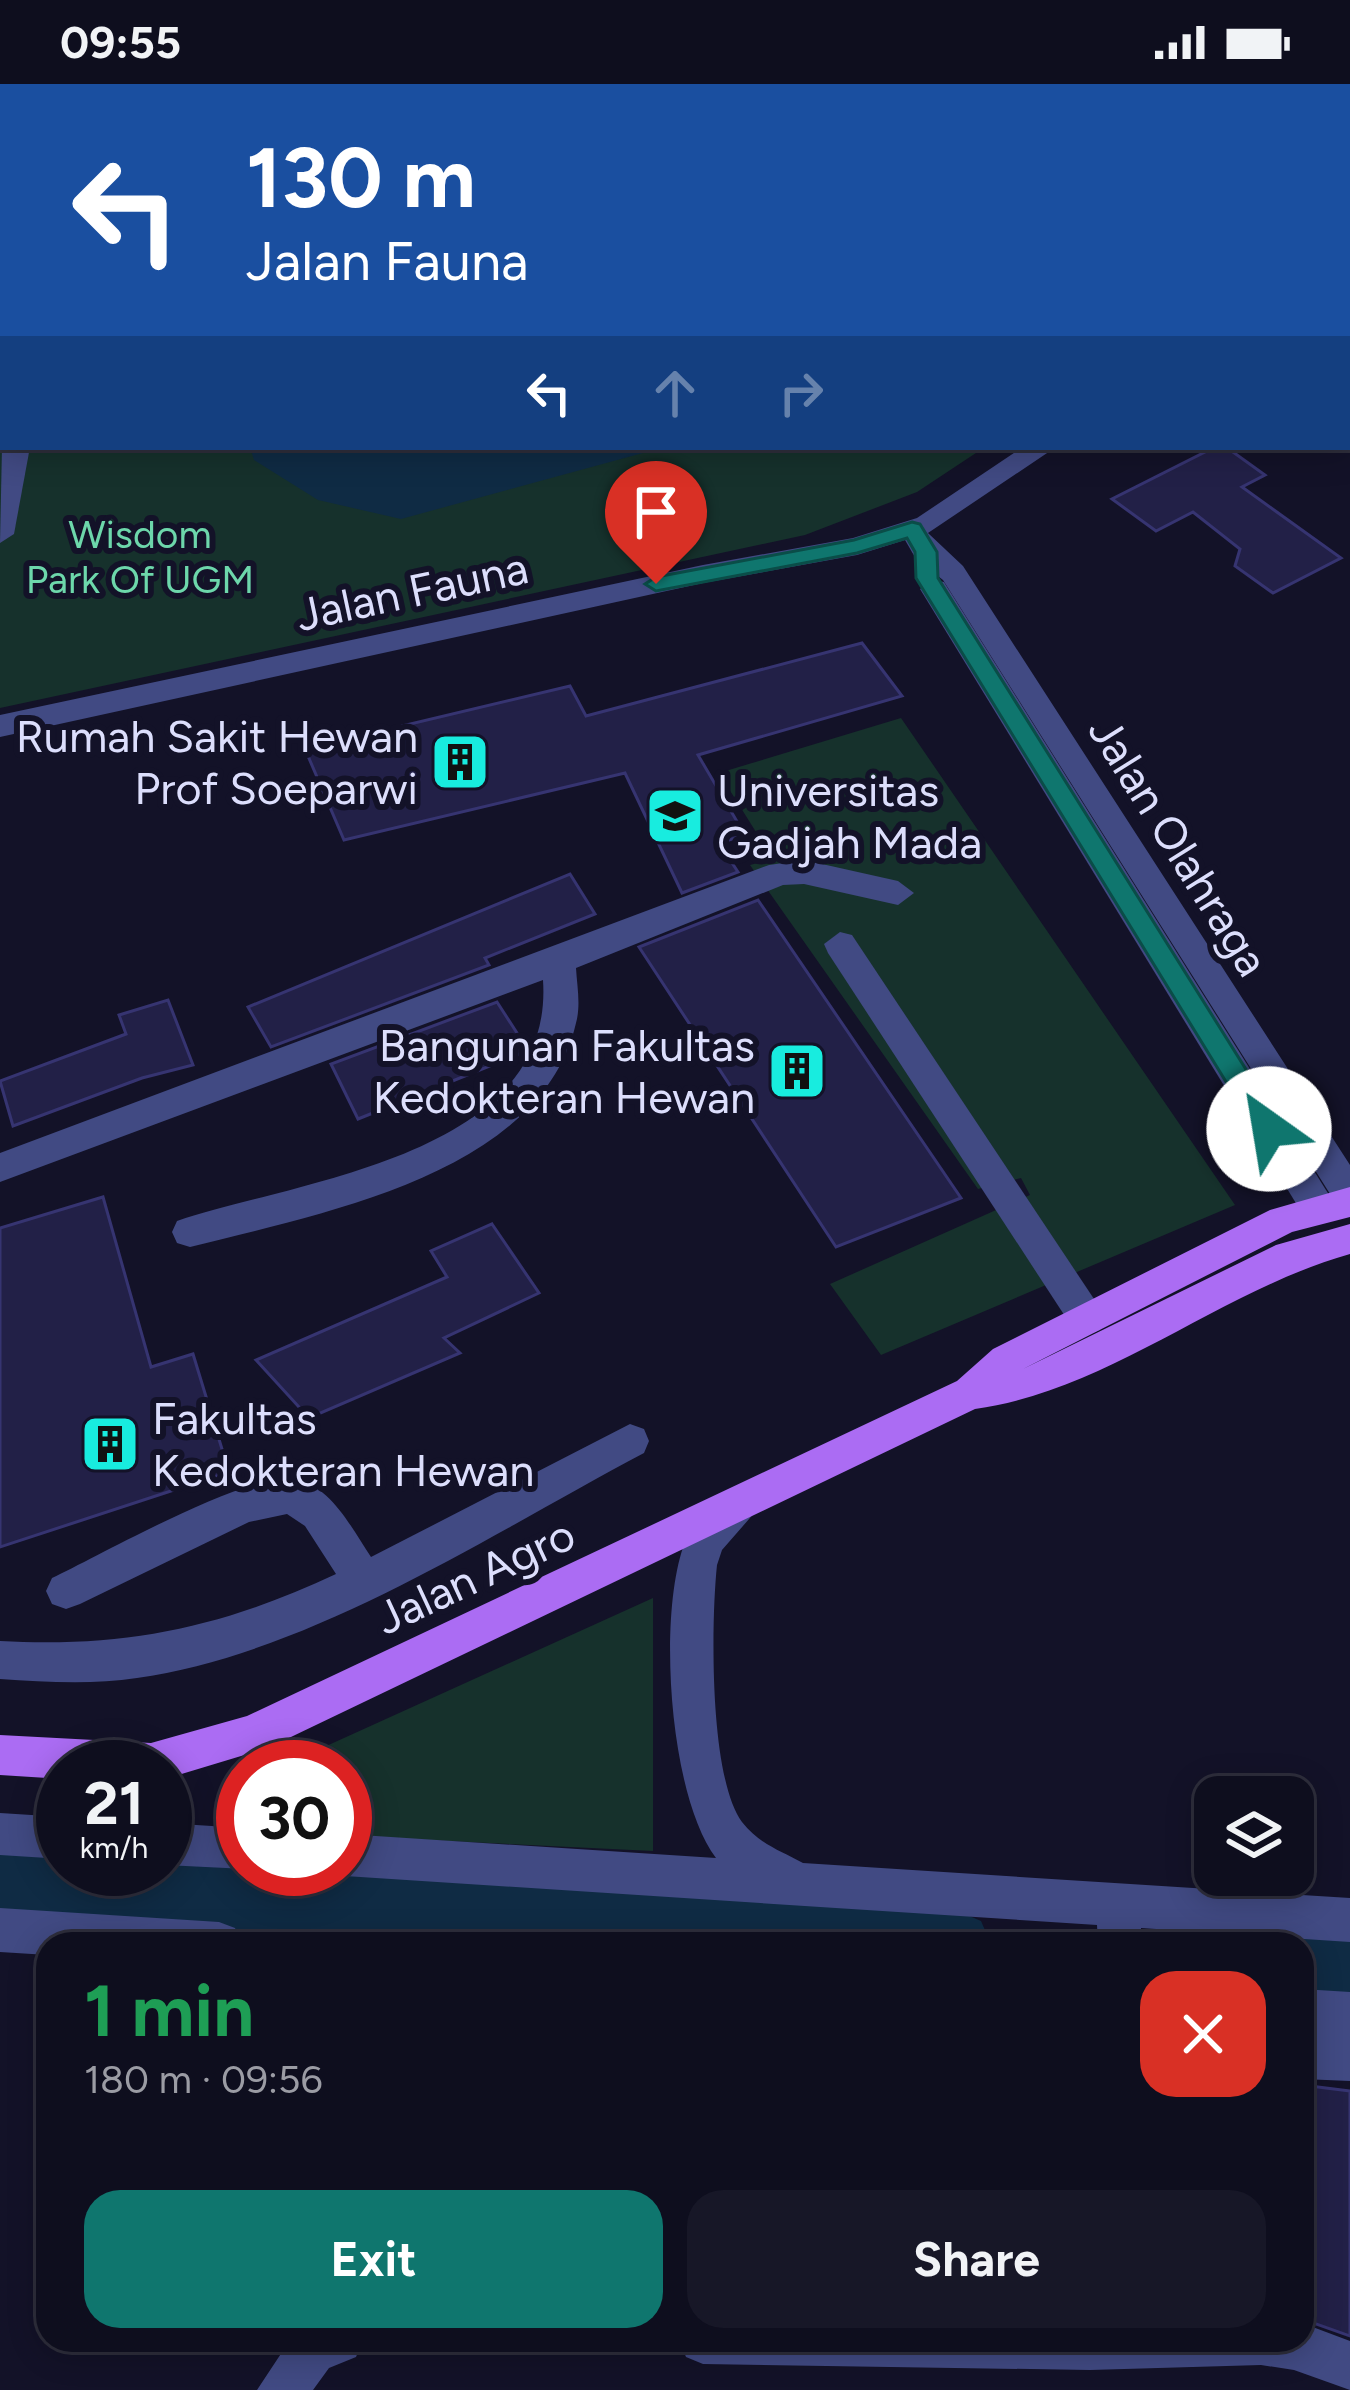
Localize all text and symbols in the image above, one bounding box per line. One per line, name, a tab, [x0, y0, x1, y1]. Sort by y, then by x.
text: 09:55	[60, 15, 181, 69]
text: 130 m	[246, 127, 476, 228]
icon: left	[48, 132, 204, 288]
text: Jalan Fauna	[246, 229, 529, 294]
icon: left	[516, 360, 582, 426]
icon: ahead	[642, 360, 708, 426]
icon: right	[768, 360, 834, 426]
pin	[605, 461, 707, 584]
icon: arrive	[623, 479, 689, 545]
park label: Wisdom Park Of UGM	[26, 511, 254, 603]
street label: Jalan Fauna	[291, 540, 533, 642]
street label: Jalan Olahraga	[1078, 706, 1280, 986]
place label: Rumah Sakit Hewan Prof Soeparwi	[16, 709, 418, 815]
building icon: Rumah Sakit Hewan Prof Soeparwi	[429, 731, 491, 793]
place label: Universitas Gadjah Mada	[717, 763, 982, 869]
school or university icon: Universitas Gadjah Mada	[644, 785, 706, 847]
place label: Bangunan Fakultas Kedokteran Hewan	[373, 1018, 755, 1124]
building icon: Bangunan Fakultas Kedokteran Hewan	[766, 1040, 828, 1102]
position arrow	[1206, 1066, 1332, 1192]
place label: Fakultas Kedokteran Hewan	[152, 1391, 534, 1497]
building icon: Fakultas Kedokteran Hewan	[79, 1413, 141, 1475]
street label: Jalan Agro	[367, 1507, 583, 1645]
speed limit sign: 30	[216, 1740, 372, 1896]
text: 21	[84, 1767, 144, 1839]
map controls	[1194, 1776, 1314, 1896]
button: layers	[1194, 1776, 1314, 1896]
text: km/h	[80, 1829, 148, 1866]
text: 1 min	[84, 1968, 254, 2054]
button: close	[1140, 1971, 1266, 2097]
text: 180 m · 09:56	[84, 2056, 323, 2103]
button: Exit	[84, 2190, 663, 2328]
button: Share	[687, 2190, 1266, 2328]

